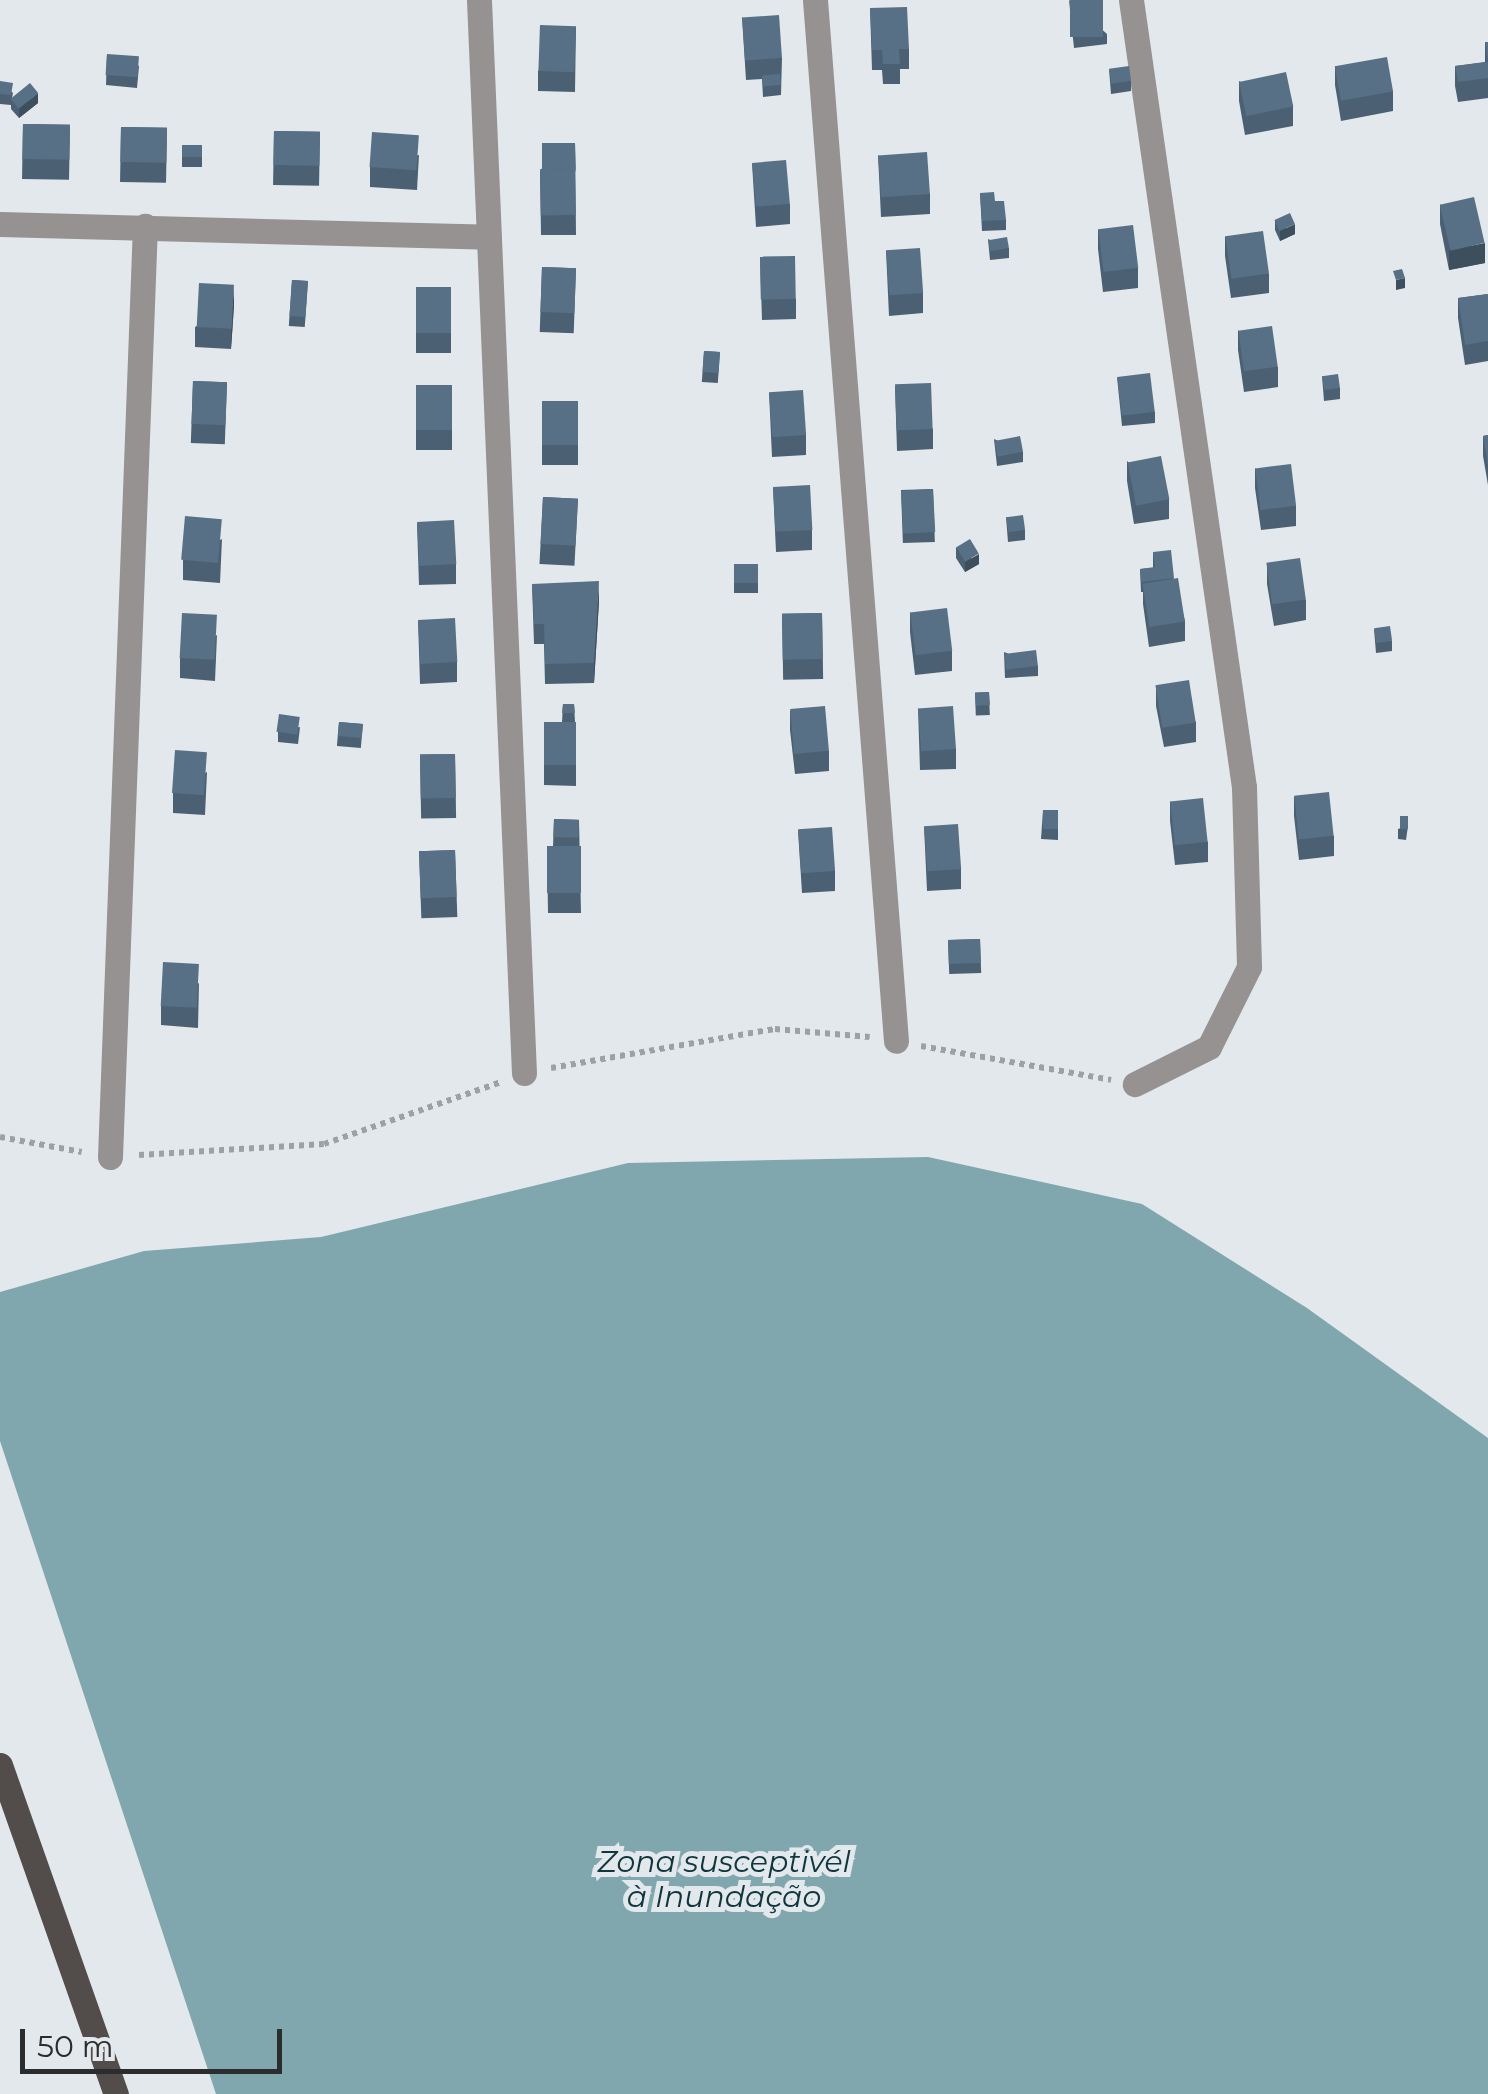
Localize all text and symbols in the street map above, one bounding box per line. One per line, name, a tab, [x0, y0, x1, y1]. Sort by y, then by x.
water label: Zona susceptivél à Inundação	[597, 1844, 851, 1914]
scale bar	[25, 2009, 288, 2071]
text: 50 m	[37, 2028, 114, 2065]

